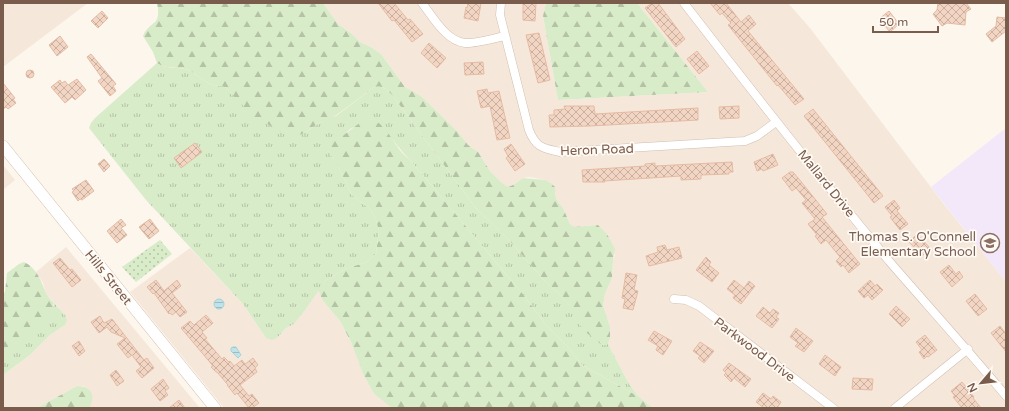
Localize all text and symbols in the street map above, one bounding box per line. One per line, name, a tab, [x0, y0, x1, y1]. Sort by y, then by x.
scale bar	[873, 8, 938, 34]
text: 50 m	[879, 15, 908, 29]
street label: Heron Road	[560, 141, 634, 159]
street label: Mallard Drive	[794, 147, 858, 221]
place label: Thomas S. O'Connell Elementary School	[849, 229, 976, 260]
school or university icon: Thomas S. O'Connell Elementary School	[979, 232, 1001, 254]
street label: Hills Street	[81, 247, 135, 308]
street label: Parkwood Drive	[711, 314, 798, 385]
north arrow	[961, 363, 1001, 403]
text: N	[965, 381, 980, 394]

